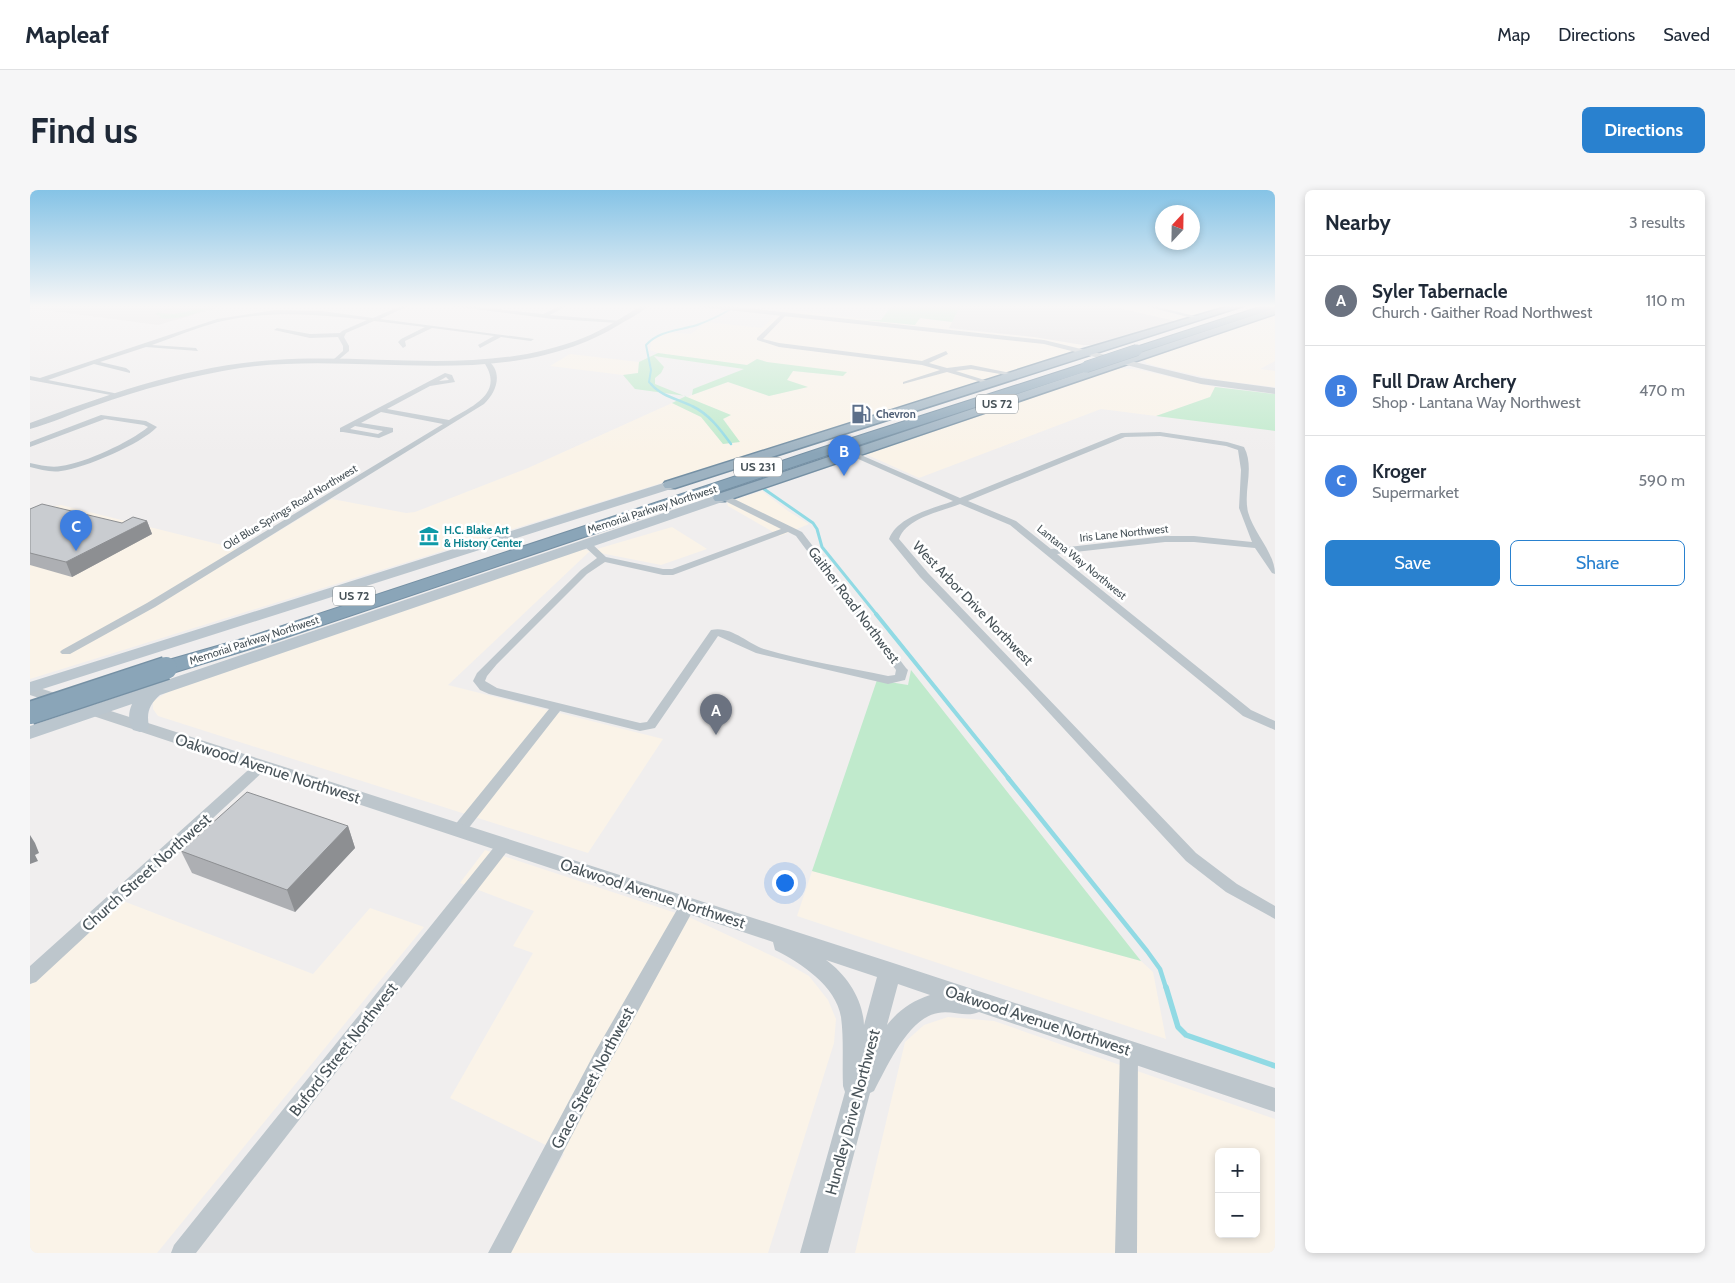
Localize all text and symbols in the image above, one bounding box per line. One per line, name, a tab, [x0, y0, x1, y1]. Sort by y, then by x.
text: Mapleaf	[25, 20, 109, 49]
text: Map	[1497, 24, 1530, 46]
text: Directions	[1558, 24, 1635, 46]
text: Saved	[1663, 24, 1710, 46]
button: Directions	[1582, 107, 1705, 153]
text: Find us	[30, 109, 138, 152]
north arrow	[1155, 205, 1200, 250]
text: Nearby	[1325, 210, 1391, 235]
text: 3 results	[1629, 213, 1685, 232]
text: Syler Tabernacle	[1372, 280, 1507, 303]
text: A	[1336, 291, 1346, 310]
text: 110 m	[1646, 291, 1685, 310]
text: Church · Gaither Road Northwest	[1372, 303, 1592, 322]
text: Full Draw Archery	[1372, 370, 1516, 393]
text: B	[1336, 381, 1346, 400]
text: 470 m	[1639, 381, 1685, 400]
text: Shop · Lantana Way Northwest	[1372, 393, 1581, 412]
road number: US 72	[976, 394, 1018, 413]
fuel station icon: Chevron	[850, 403, 872, 425]
place label: Chevron	[876, 407, 916, 421]
pin: B	[828, 435, 860, 476]
road number: US 231	[734, 458, 782, 476]
text: Kroger	[1372, 460, 1426, 483]
street label: Old Blue Springs Road Northwest	[220, 461, 360, 553]
text: C	[1336, 471, 1346, 490]
text: 590 m	[1638, 471, 1685, 490]
street label: Memorial Parkway Northwest	[585, 481, 719, 537]
text: Supermarket	[1372, 483, 1459, 502]
pin: C	[60, 510, 92, 551]
street label: Iris Lane Northwest	[1079, 521, 1169, 545]
street label: Lantana Way Northwest	[1034, 522, 1130, 603]
place label: H.C. Blake Art & History Center	[444, 523, 522, 550]
museum icon: H.C. Blake Art & History Center	[418, 525, 440, 547]
street label: West Arbor Drive Northwest	[909, 537, 1037, 669]
button: Save	[1325, 540, 1500, 586]
button: Share	[1510, 540, 1685, 586]
street label: Gaither Road Northwest	[804, 543, 904, 667]
road number: US 72	[333, 586, 375, 606]
street label: Memorial Parkway Northwest	[187, 612, 321, 668]
pin: A	[700, 694, 732, 735]
street label: Oakwood Avenue Northwest	[173, 730, 363, 808]
street label: Church Street Northwest	[78, 809, 215, 935]
street label: Oakwood Avenue Northwest	[558, 855, 748, 933]
your location	[772, 870, 798, 896]
street label: Buford Street Northwest	[285, 978, 402, 1120]
street label: Oakwood Avenue Northwest	[943, 982, 1133, 1060]
street label: Grace Street Northwest	[547, 1004, 638, 1152]
street label: Hundley Drive Northwest	[821, 1027, 884, 1197]
map controls	[1215, 1148, 1260, 1238]
button: +	[1215, 1148, 1260, 1193]
button: −	[1215, 1193, 1260, 1238]

